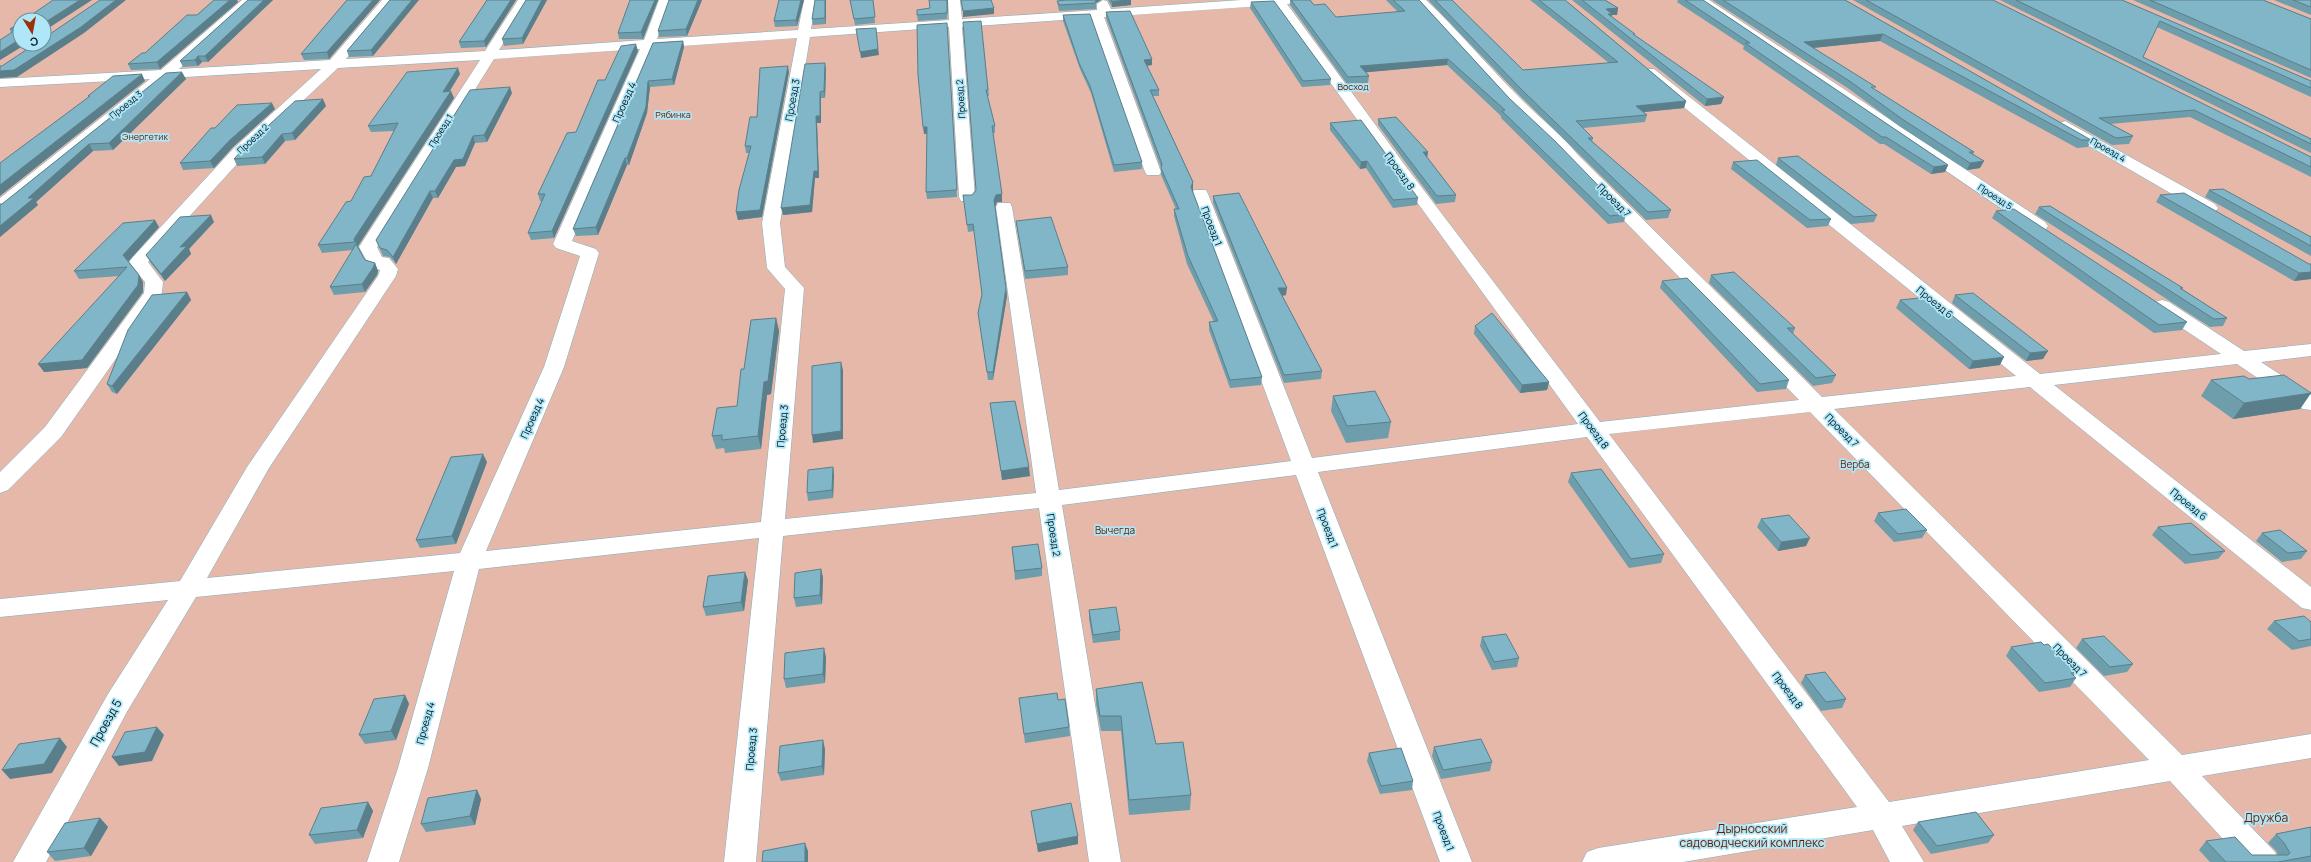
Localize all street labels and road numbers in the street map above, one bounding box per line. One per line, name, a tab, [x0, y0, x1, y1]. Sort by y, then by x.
street label: Проезд 3	[781, 78, 803, 122]
street label: Проезд 4	[609, 79, 639, 125]
street label: Проезд 2	[953, 79, 968, 119]
street label: Проезд 3	[107, 87, 145, 122]
street label: Проезд 1	[425, 112, 456, 150]
street label: Проезд 2	[234, 121, 271, 157]
street label: Проезд 4	[2088, 134, 2128, 165]
street label: Проезд 8	[1382, 149, 1418, 193]
street label: Проезд 7	[1594, 180, 1634, 220]
street label: Проезд 5	[1975, 181, 2015, 213]
street label: Проезд 1	[1198, 204, 1226, 248]
street label: Проезд 6	[1914, 283, 1956, 321]
street label: Проезд 4	[517, 395, 547, 441]
street label: Проезд 3	[773, 404, 791, 448]
street label: Проезд 8	[1575, 409, 1613, 452]
street label: Проезд 7	[1822, 410, 1862, 450]
street label: Проезд 6	[2168, 485, 2210, 523]
street label: Проезд 1	[1314, 506, 1342, 550]
street label: Проезд 2	[1044, 513, 1064, 558]
street label: Проезд 7	[2050, 640, 2090, 680]
street label: Проезд 8	[1769, 669, 1807, 712]
street label: Проезд 5	[86, 696, 126, 750]
street label: Проезд 4	[413, 700, 437, 746]
street label: Проезд 3	[742, 727, 760, 771]
street label: Проезд 1	[1430, 809, 1458, 853]

